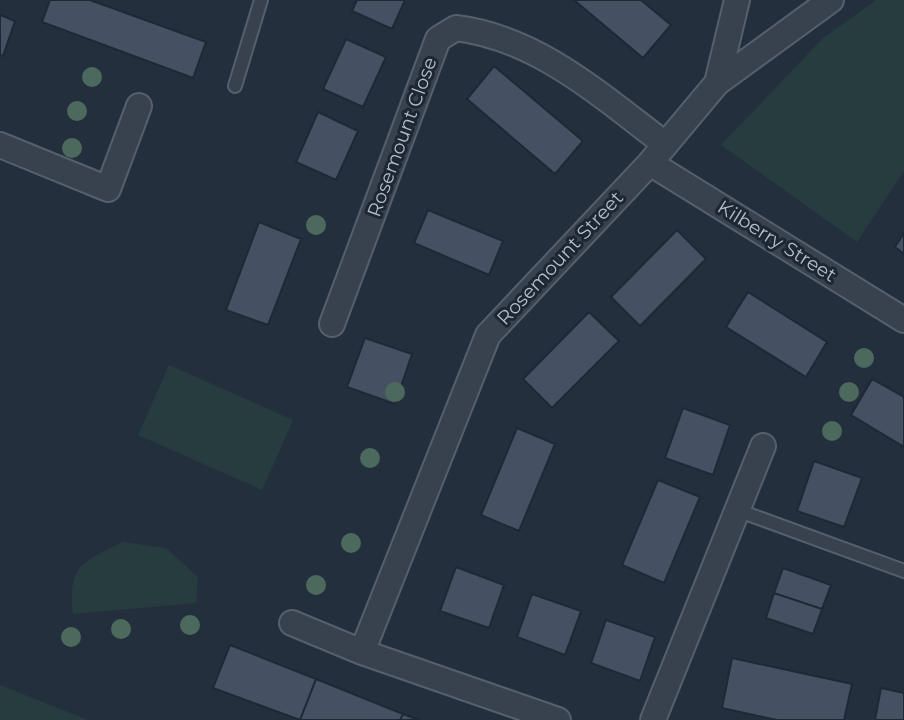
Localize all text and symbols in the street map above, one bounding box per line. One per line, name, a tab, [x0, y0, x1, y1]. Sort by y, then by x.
street label: Rosemount Close	[362, 54, 442, 220]
street label: Rosemount Street	[492, 186, 628, 330]
street label: Kilberry Street	[713, 195, 841, 287]

